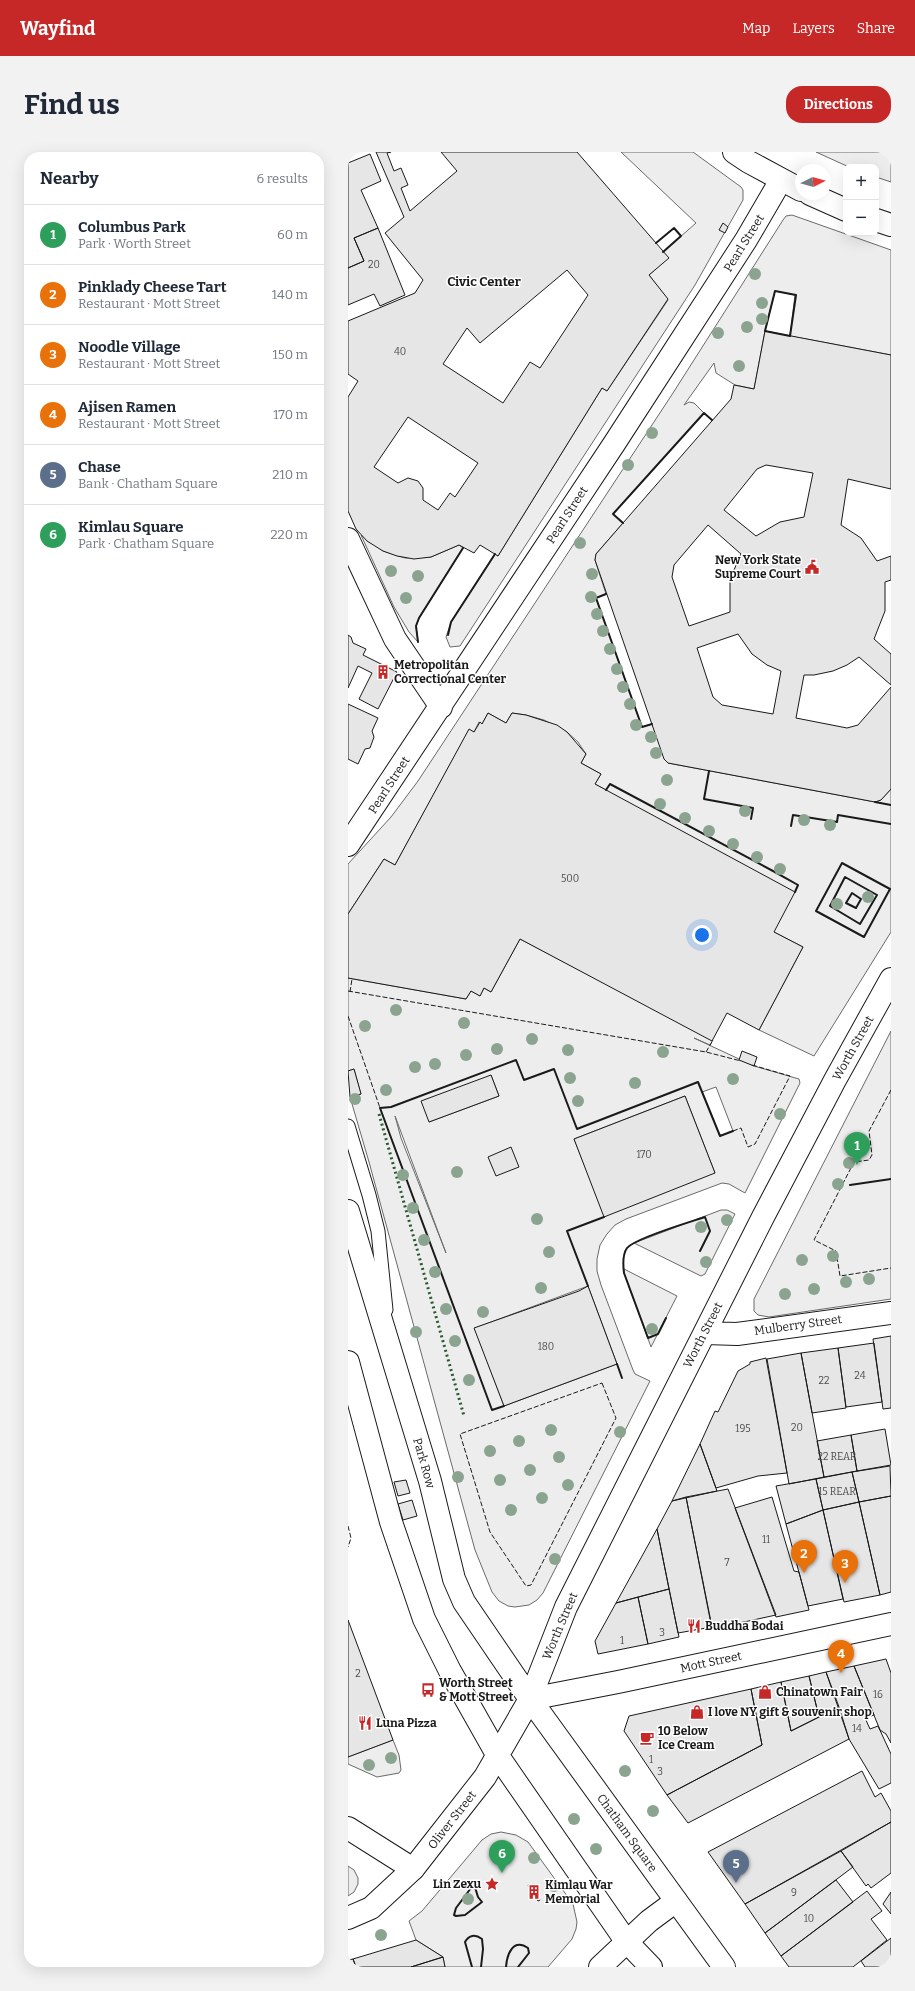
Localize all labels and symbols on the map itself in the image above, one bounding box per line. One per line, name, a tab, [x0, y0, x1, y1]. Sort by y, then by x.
north arrow	[795, 164, 831, 200]
street label: Pearl Street	[721, 211, 767, 274]
house number: 20	[368, 259, 380, 271]
district label: Civic Center	[447, 274, 521, 289]
house number: 40	[394, 346, 406, 358]
street label: Pearl Street	[543, 483, 591, 546]
place label: New York State Supreme Court	[715, 553, 801, 581]
public building icon: New York State Supreme Court	[804, 559, 820, 575]
place label: Metropolitan Correctional Center	[394, 658, 506, 686]
building icon: Metropolitan Correctional Center	[375, 664, 391, 680]
street label: Pearl Street	[365, 753, 413, 816]
house number: 500	[561, 873, 579, 885]
your location	[692, 925, 712, 945]
street label: Worth Street	[830, 1013, 877, 1083]
pin: 1	[844, 1132, 870, 1165]
house number: 170	[636, 1149, 652, 1161]
street label: Worth Street	[681, 1299, 726, 1370]
street label: Mulberry Street	[753, 1312, 843, 1338]
house number: 180	[538, 1341, 554, 1353]
house number: 24	[854, 1370, 866, 1382]
house number: 22	[819, 1375, 829, 1387]
house number: 20	[791, 1422, 803, 1434]
house number: 195	[735, 1423, 751, 1435]
street label: Park Row	[410, 1436, 438, 1490]
house number: 22 REAR	[818, 1451, 857, 1463]
house number: 15 REAR	[818, 1486, 856, 1498]
house number: 11	[762, 1534, 770, 1546]
pin: 2	[791, 1540, 817, 1573]
pin: 3	[832, 1550, 858, 1583]
house number: 7	[724, 1557, 730, 1569]
street label: Worth Street	[540, 1590, 581, 1662]
restaurant icon: Buddha Bodai	[686, 1618, 702, 1634]
place label: Buddha Bodai	[705, 1619, 784, 1633]
house number: 3	[659, 1627, 665, 1639]
house number: 1	[620, 1635, 624, 1647]
pin: 4	[828, 1640, 854, 1673]
street label: Mott Street	[679, 1649, 744, 1675]
house number: 2	[355, 1668, 361, 1680]
place label: Worth Street & Mott Street	[439, 1676, 514, 1704]
bus stop icon: Worth Street & Mott Street	[420, 1682, 436, 1698]
shop icon: Chinatown Fair	[757, 1684, 773, 1700]
place label: Chinatown Fair	[776, 1685, 863, 1699]
house number: 16	[873, 1689, 883, 1701]
shop icon: I love NY gift & souvenir shop	[689, 1704, 705, 1720]
place label: I love NY gift & souvenir shop	[708, 1705, 872, 1719]
restaurant icon: Luna Pizza	[357, 1715, 373, 1731]
place label: Luna Pizza	[376, 1716, 437, 1730]
house number: 14	[852, 1723, 862, 1735]
place label: 10 Below Ice Cream	[658, 1724, 715, 1752]
cafe icon: 10 Below Ice Cream	[639, 1730, 655, 1746]
house number: 1	[649, 1754, 653, 1766]
house number: 3	[657, 1766, 663, 1778]
street label: Oliver Street	[425, 1788, 479, 1852]
street label: Chatham Square	[594, 1791, 660, 1875]
pin: 6	[489, 1840, 515, 1873]
pin: 5	[723, 1850, 749, 1883]
place icon: Lin Zexu	[484, 1876, 500, 1892]
place label: Lin Zexu	[433, 1877, 481, 1891]
place label: Kimlau War Memorial	[545, 1878, 613, 1906]
building icon: Kimlau War Memorial	[526, 1884, 542, 1900]
house number: 9	[791, 1887, 797, 1899]
house number: 10	[804, 1913, 814, 1925]

